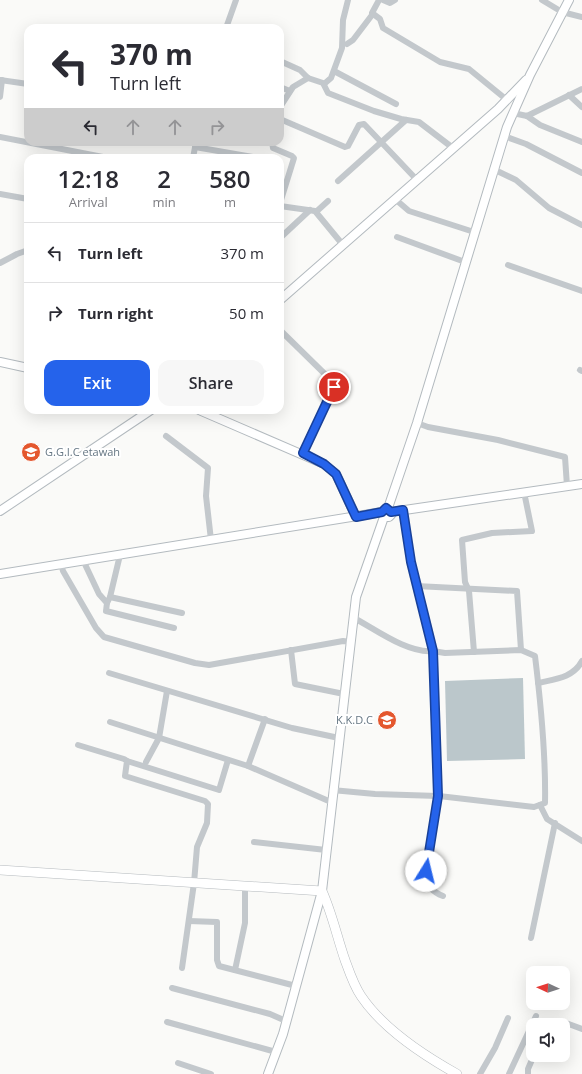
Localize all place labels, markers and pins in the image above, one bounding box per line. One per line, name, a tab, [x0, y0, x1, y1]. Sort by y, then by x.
pin	[317, 370, 351, 404]
school or university icon: G.G.I.C etawah	[20, 441, 42, 463]
place label: G.G.I.C etawah	[45, 444, 120, 459]
school or university icon: K.K.D.C	[376, 709, 398, 731]
place label: K.K.D.C	[336, 712, 373, 727]

